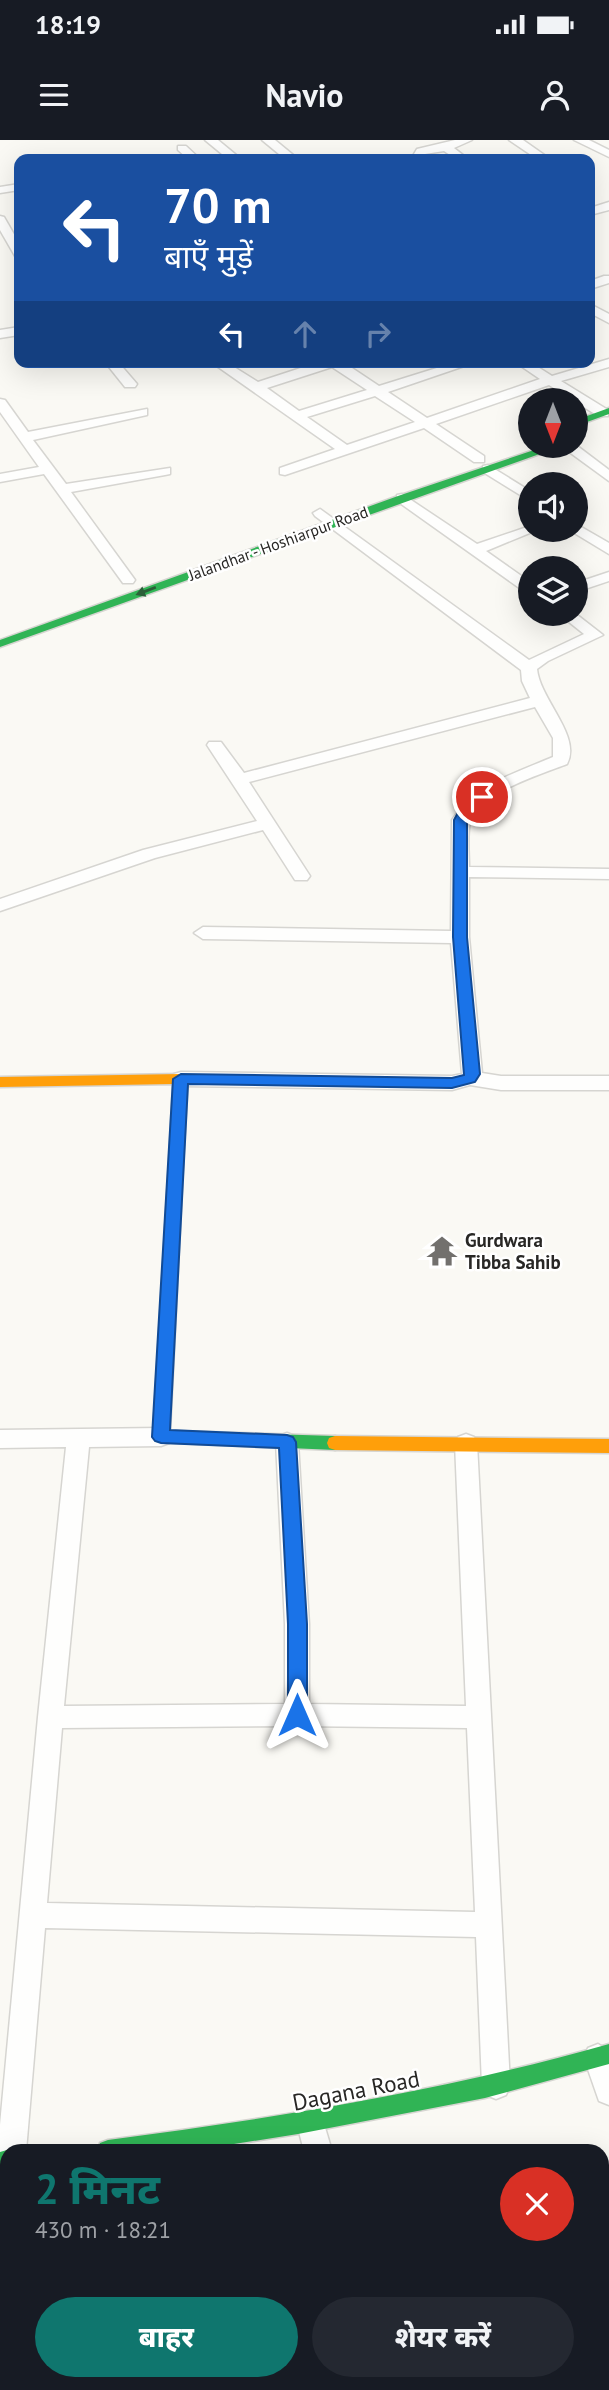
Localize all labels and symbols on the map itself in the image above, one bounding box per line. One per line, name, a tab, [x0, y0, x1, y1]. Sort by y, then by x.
north arrow	[518, 388, 588, 458]
street label: Jalandhar - Hoshiarpur Road	[184, 501, 371, 585]
one-way arrow	[136, 586, 157, 597]
pin	[452, 767, 512, 827]
place label: Gurdwara Tibba Sahib	[465, 1228, 561, 1274]
temple icon: Gurdwara Tibba Sahib	[425, 1234, 459, 1268]
position arrow	[260, 1678, 334, 1752]
street label: Dagana Road	[290, 2063, 422, 2117]

